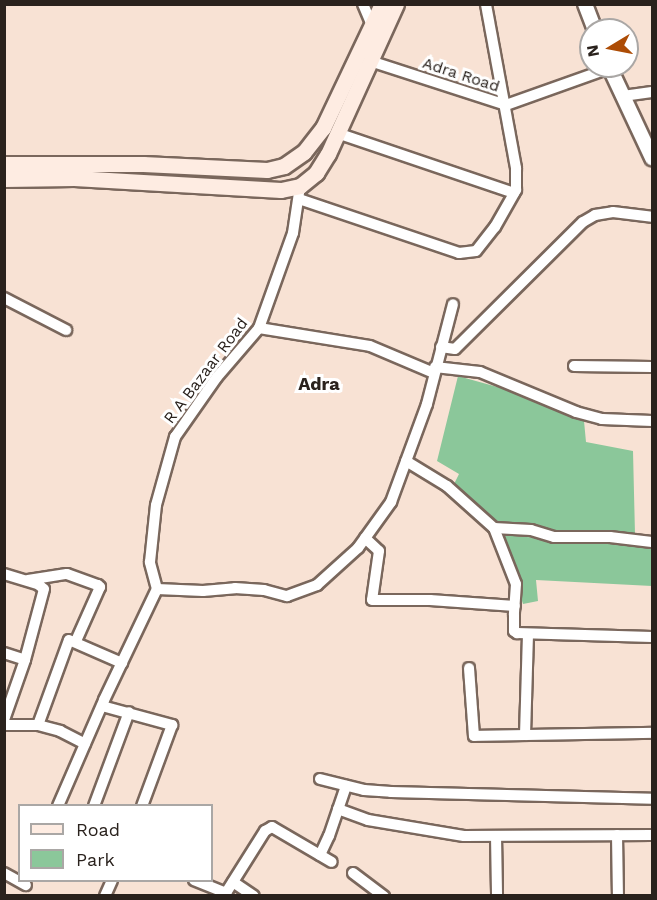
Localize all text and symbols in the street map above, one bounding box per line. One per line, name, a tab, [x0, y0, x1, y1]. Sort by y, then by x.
north arrow	[579, 18, 639, 78]
text: N	[582, 43, 603, 58]
street label: Adra Road	[420, 53, 502, 97]
street label: R A Bazaar Road	[159, 314, 253, 428]
district label: Adra	[298, 373, 340, 395]
legend	[18, 804, 213, 882]
text: Road	[76, 819, 120, 840]
text: Park	[76, 849, 115, 870]

